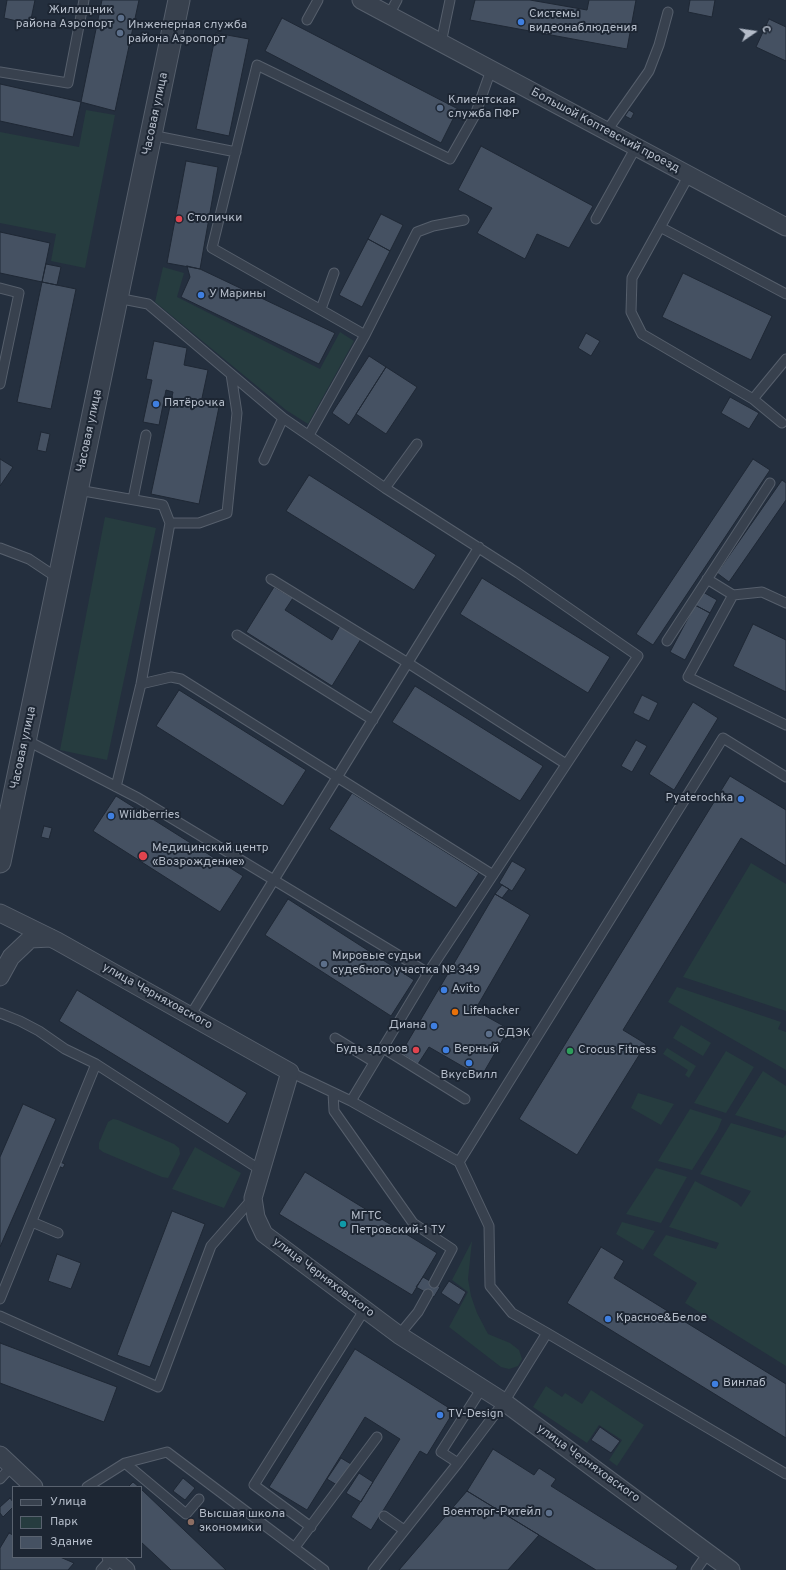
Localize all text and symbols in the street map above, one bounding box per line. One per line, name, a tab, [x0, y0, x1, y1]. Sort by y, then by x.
place label: Жилищник района Аэропорт	[16, 4, 113, 32]
place label: Системы видеонаблюдения	[529, 8, 637, 36]
north arrow	[734, 12, 774, 52]
marker: Жилищник района Аэропорт	[116, 13, 126, 23]
marker: Системы видеонаблюдения	[516, 17, 526, 27]
place label: Инженерная служба района Аэропорт	[128, 19, 247, 47]
text: С	[758, 24, 773, 34]
marker: Инженерная служба района Аэропорт	[115, 28, 125, 38]
street label: Часовая улица	[140, 71, 172, 157]
street label: Большой Коптевский проезд	[528, 86, 682, 176]
place label: Клиентская служба ПФР	[448, 94, 519, 122]
marker: Клиентская служба ПФР	[435, 103, 445, 113]
place label: Столички	[187, 212, 242, 226]
marker: Столички	[174, 214, 184, 224]
place label: У Марины	[209, 288, 266, 302]
marker: У Марины	[196, 290, 206, 300]
street label: Часовая улица	[74, 388, 106, 474]
place label: Пятёрочка	[164, 397, 225, 411]
marker: Пятёрочка	[151, 399, 161, 409]
street label: Часовая улица	[8, 705, 40, 791]
place label: Pyaterochka	[665, 792, 733, 806]
marker: Pyaterochka	[736, 794, 746, 804]
place label: Wildberries	[119, 809, 180, 823]
marker: Wildberries	[106, 811, 116, 821]
place label: Медицинский центр «Возрождение»	[152, 842, 268, 870]
marker: Медицинский центр «Возрождение»	[137, 850, 149, 862]
place label: Мировые судьи судебного участка № 349	[332, 950, 480, 978]
marker: Мировые судьи судебного участка № 349	[319, 959, 329, 969]
street label: улица Черняховского	[99, 961, 215, 1033]
place label: Avito	[452, 983, 480, 997]
marker: Avito	[439, 985, 449, 995]
place label: Lifehacker	[463, 1005, 519, 1019]
marker: Lifehacker	[450, 1007, 460, 1017]
place label: Диана	[389, 1019, 426, 1033]
marker: Диана	[429, 1021, 439, 1031]
place label: СДЭК	[497, 1027, 531, 1041]
marker: СДЭК	[484, 1029, 494, 1039]
place label: Будь здоров	[336, 1043, 408, 1057]
place label: Верный	[454, 1043, 499, 1057]
place label: Crocus Fitness	[578, 1044, 656, 1058]
marker: Будь здоров	[411, 1045, 421, 1055]
marker: Верный	[441, 1045, 451, 1055]
marker: Crocus Fitness	[565, 1046, 575, 1056]
marker: ВкусВилл	[464, 1058, 474, 1068]
place label: ВкусВилл	[441, 1069, 497, 1083]
place label: МГТС Петровский-1 ТУ	[351, 1210, 446, 1238]
marker: МГТС Петровский-1 ТУ	[338, 1219, 348, 1229]
street label: улица Черняховского	[269, 1235, 377, 1321]
place label: Красное&Белое	[616, 1312, 707, 1326]
marker: Красное&Белое	[603, 1314, 613, 1324]
place label: Винлаб	[723, 1377, 766, 1391]
marker: Винлаб	[710, 1379, 720, 1389]
place label: TV-Design	[448, 1408, 503, 1422]
marker: TV-Design	[435, 1410, 445, 1420]
street label: улица Черняховского	[534, 1422, 642, 1506]
legend	[12, 1486, 142, 1558]
text: Улица	[50, 1494, 86, 1510]
place label: Военторг-Ритейл	[443, 1506, 541, 1520]
place label: Высшая школа экономики	[199, 1508, 285, 1536]
marker: Военторг-Ритейл	[544, 1508, 554, 1518]
text: Парк	[50, 1514, 78, 1530]
marker: Высшая школа экономики	[186, 1517, 196, 1527]
text: Здание	[50, 1534, 93, 1550]

